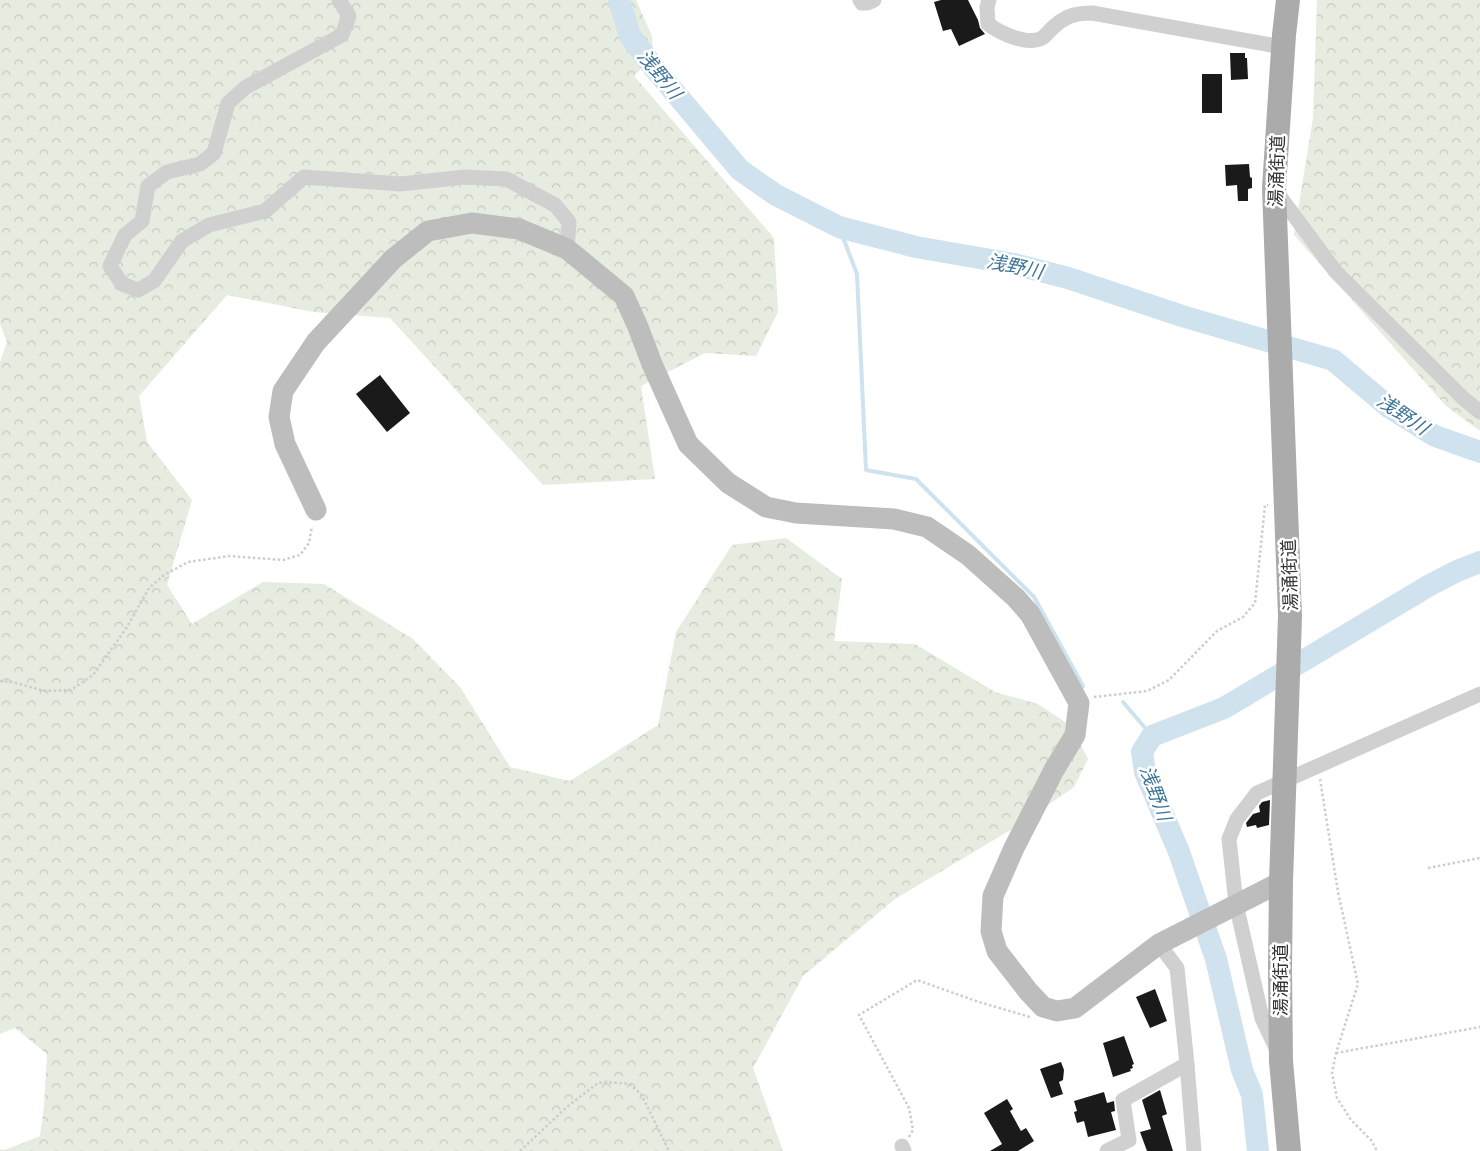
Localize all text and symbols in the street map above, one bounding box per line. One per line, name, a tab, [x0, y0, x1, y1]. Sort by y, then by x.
water label: 浅野川	[634, 45, 688, 105]
street label: 湯涌街道	[1265, 135, 1287, 207]
water label: 浅野川	[985, 249, 1047, 283]
water label: 浅野川	[1373, 389, 1434, 440]
street label: 湯涌街道	[1278, 539, 1300, 611]
water label: 浅野川	[1136, 762, 1177, 825]
street label: 湯涌街道	[1270, 944, 1290, 1016]

